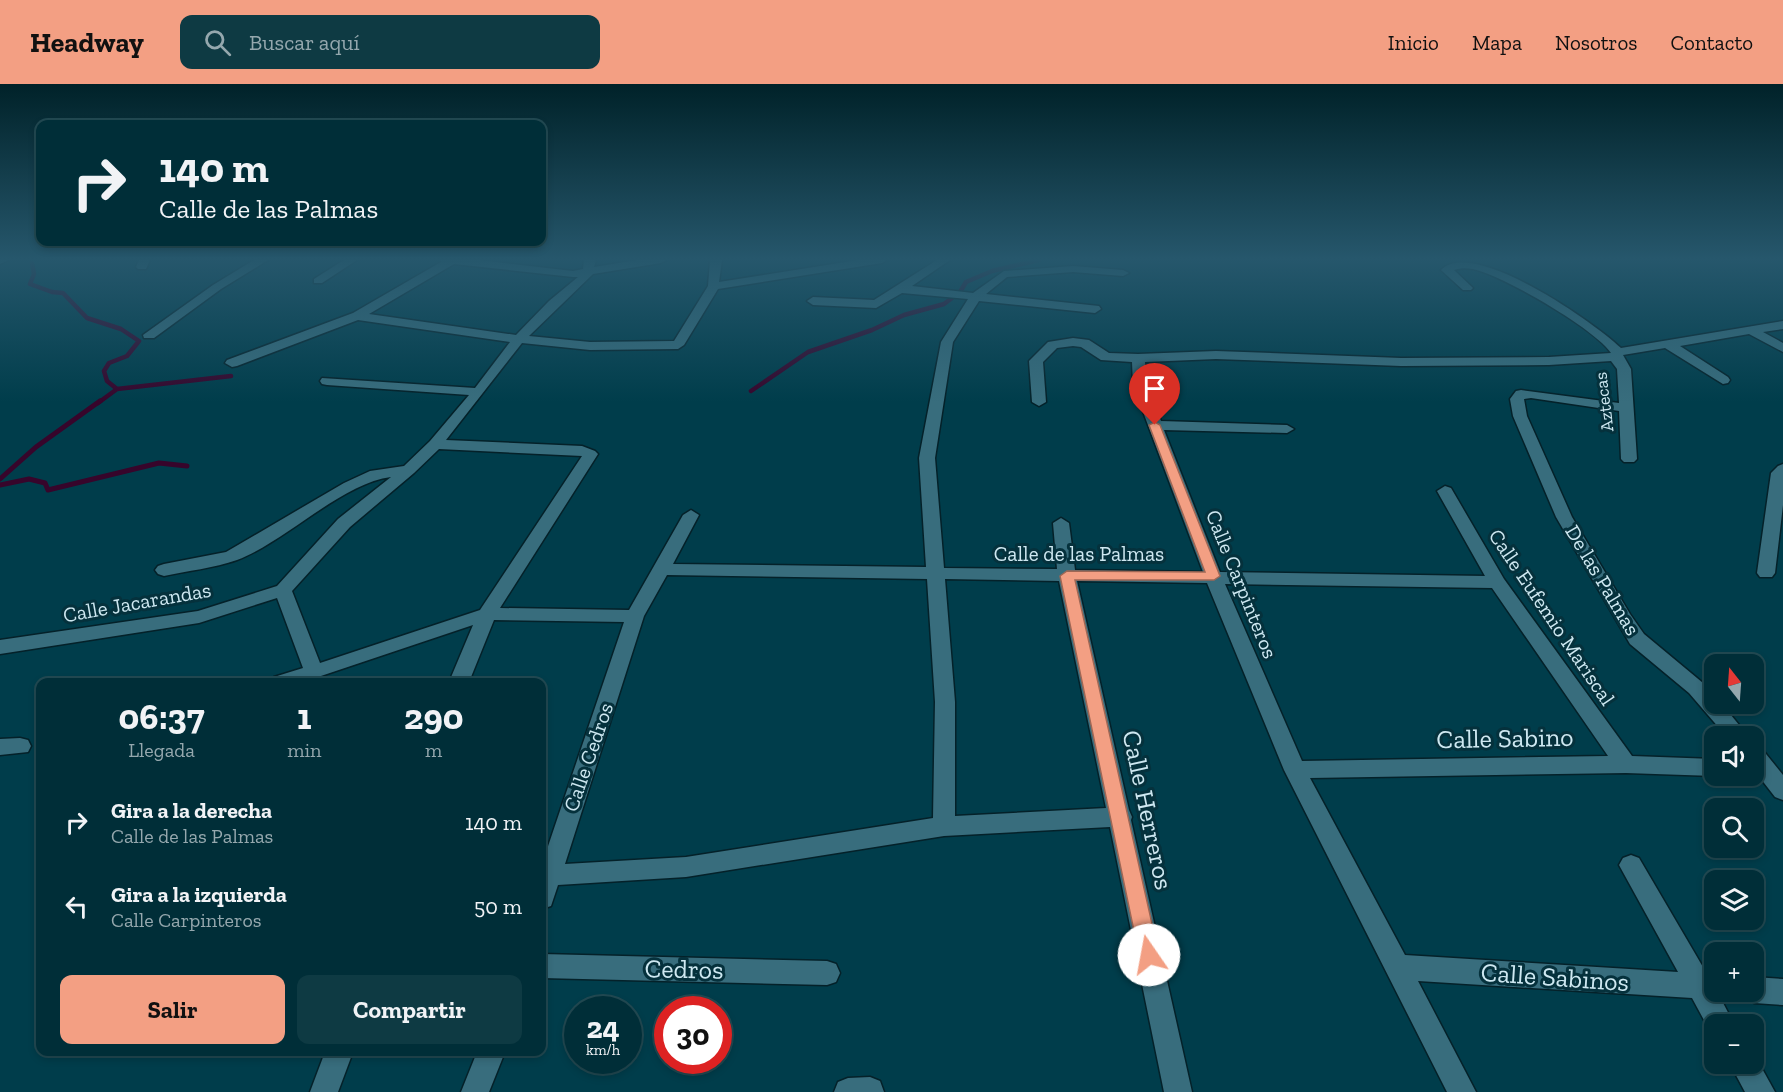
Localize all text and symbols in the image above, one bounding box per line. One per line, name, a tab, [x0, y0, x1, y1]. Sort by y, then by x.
search box	[180, 15, 600, 69]
text: Headway	[30, 26, 144, 59]
icon: search	[201, 26, 234, 59]
text: Buscar aquí	[249, 29, 360, 56]
text: Inicio	[1388, 30, 1439, 55]
text: Mapa	[1472, 30, 1522, 55]
text: Nosotros	[1555, 30, 1637, 55]
text: Contacto	[1670, 30, 1753, 55]
text: 140 m	[159, 142, 269, 193]
icon: right	[60, 144, 138, 222]
text: Calle de las Palmas	[159, 193, 378, 225]
pin	[1129, 363, 1180, 425]
street label: Aztecas	[1589, 371, 1619, 433]
icon: arrive	[1138, 372, 1171, 405]
street label: Calle Carpinteros	[1201, 506, 1283, 662]
street label: De las Palmas	[1560, 520, 1646, 640]
street label: Calle Eufemio Mariscal	[1484, 524, 1621, 710]
street label: Calle de las Palmas	[994, 541, 1164, 566]
street label: Calle Jacarandas	[61, 577, 213, 627]
north arrow	[1704, 654, 1764, 714]
map controls	[1704, 654, 1764, 1074]
text: 06:37	[119, 695, 205, 738]
text: 1	[297, 695, 312, 738]
text: 290	[404, 695, 463, 738]
street label: Calle Cedros	[558, 699, 618, 815]
street label: Calle Sabino	[1436, 721, 1574, 755]
button: sound	[1704, 726, 1764, 786]
street label: Calle Herreros	[1115, 727, 1181, 893]
text: Llegada	[128, 738, 195, 762]
text: min	[287, 738, 321, 762]
text: m	[425, 738, 442, 762]
text: Gira a la derecha	[111, 797, 272, 824]
button: search	[1704, 798, 1764, 858]
icon: right	[60, 806, 93, 839]
text: 140 m	[465, 809, 522, 836]
text: Calle de las Palmas	[111, 824, 273, 848]
button: layers	[1704, 870, 1764, 930]
text: Gira a la izquierda	[111, 881, 287, 908]
icon: left	[60, 890, 93, 923]
text: 50 m	[474, 893, 522, 920]
text: Calle Carpinteros	[111, 908, 261, 932]
position arrow	[1117, 923, 1181, 987]
button: +	[1704, 942, 1764, 1002]
street label: Cedros	[644, 952, 724, 986]
street label: Calle Sabinos	[1480, 956, 1630, 998]
button: Salir	[60, 975, 285, 1044]
button: Compartir	[297, 975, 522, 1044]
speed limit sign: 30	[654, 996, 732, 1074]
text: 24	[586, 1010, 620, 1046]
button: −	[1704, 1014, 1764, 1074]
text: km/h	[586, 1041, 620, 1059]

